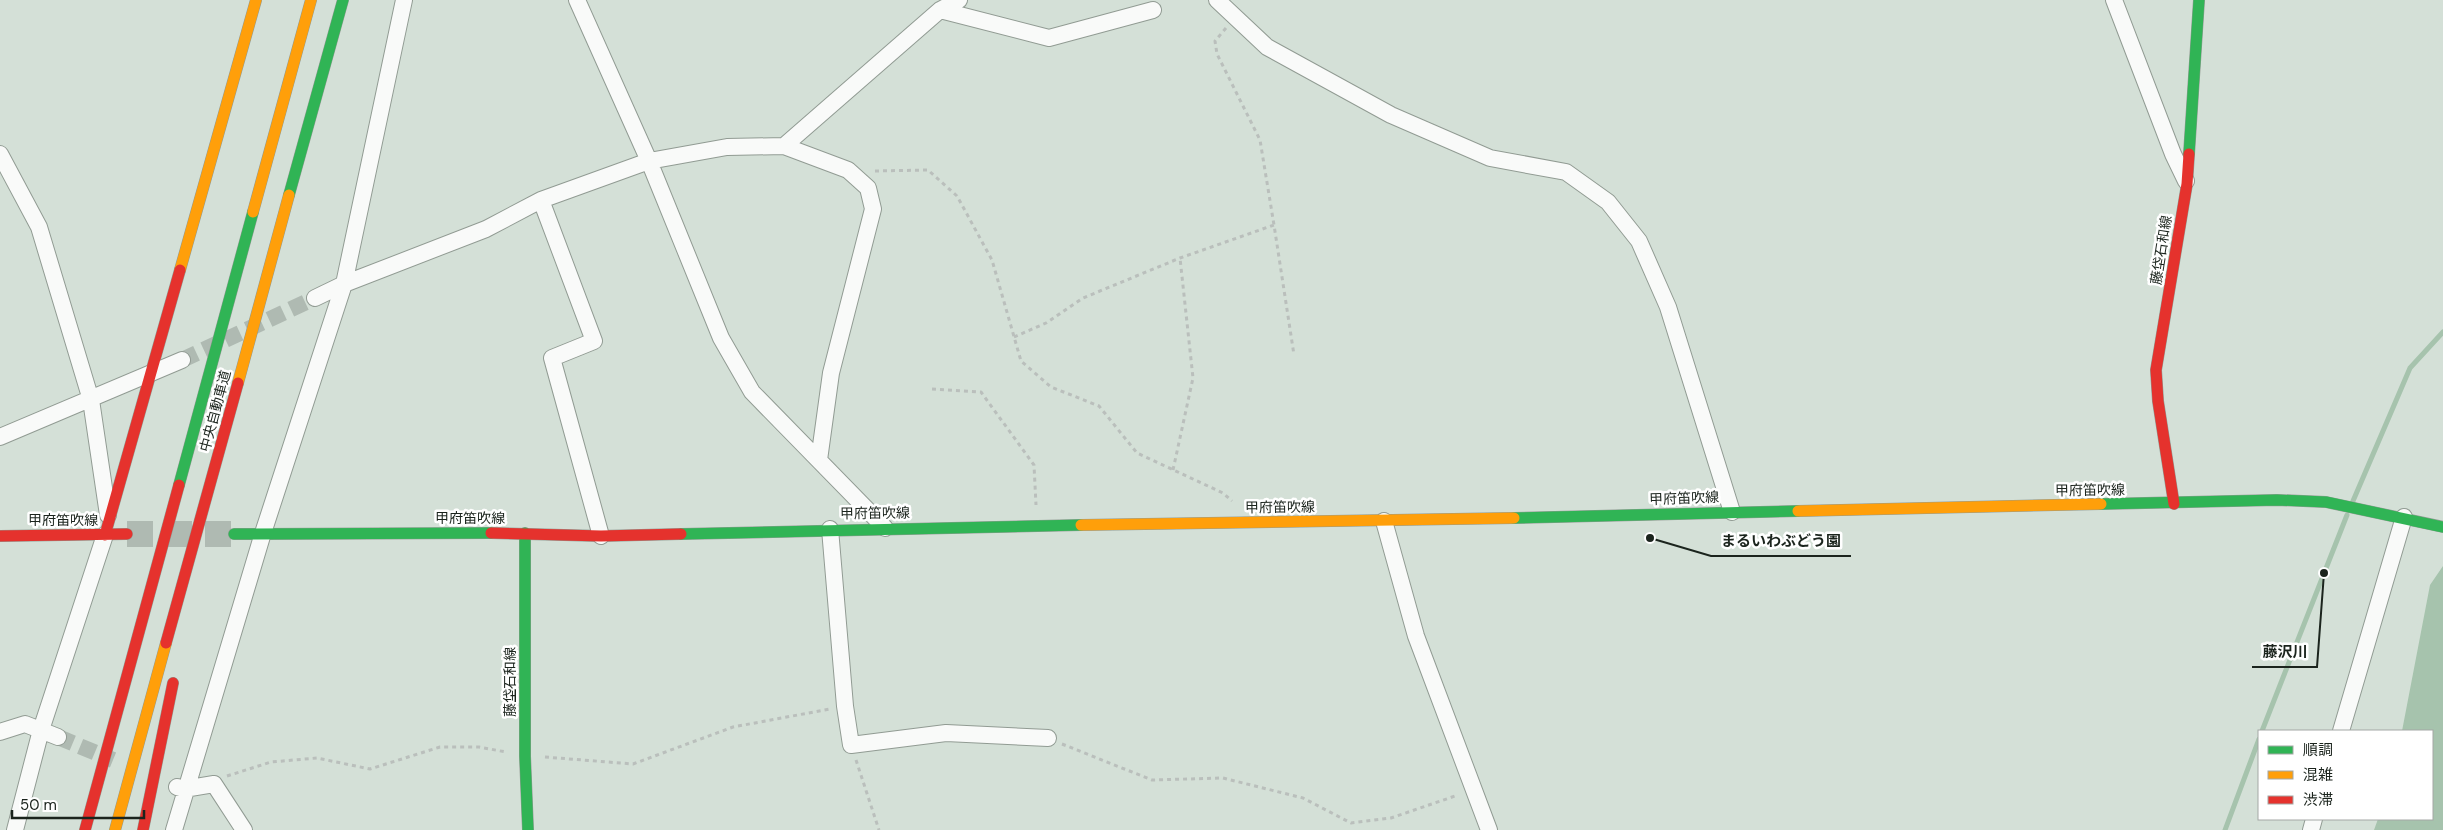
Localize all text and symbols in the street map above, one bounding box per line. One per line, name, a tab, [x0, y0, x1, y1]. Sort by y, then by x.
street label: 藤垈石和線	[2147, 214, 2175, 286]
street label: 中央自動車道	[195, 368, 235, 454]
street label: 甲府笛吹線	[2055, 480, 2125, 500]
street label: 甲府笛吹線	[1649, 488, 1719, 508]
street label: 甲府笛吹線	[1245, 497, 1315, 517]
street label: 甲府笛吹線	[840, 503, 910, 523]
street label: 甲府笛吹線	[435, 509, 505, 527]
street label: 甲府笛吹線	[28, 511, 98, 529]
callout: まるいわぶどう園	[1711, 526, 1851, 556]
text: まるいわぶどう園	[1721, 531, 1841, 551]
callout: 藤沢川	[2252, 637, 2317, 667]
text: 藤沢川	[2262, 642, 2308, 662]
street label: 藤垈石和線	[501, 647, 519, 717]
legend	[2258, 730, 2433, 820]
text: 順調	[2303, 740, 2333, 760]
text: 混雑	[2303, 765, 2333, 785]
scale bar	[12, 788, 145, 820]
text: 渋滞	[2303, 790, 2333, 810]
text: 50 m	[20, 795, 57, 815]

